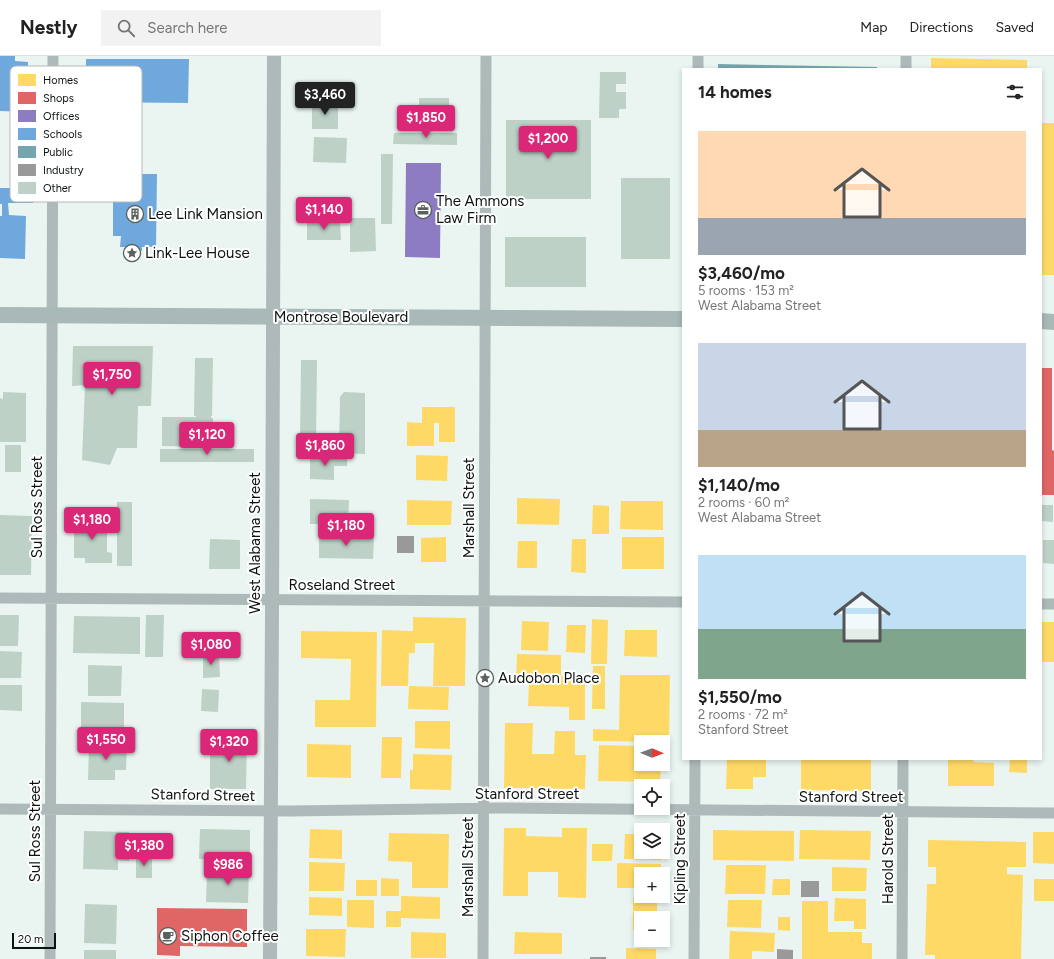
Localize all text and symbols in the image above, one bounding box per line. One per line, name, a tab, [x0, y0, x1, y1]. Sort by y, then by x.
search box	[101, 10, 381, 46]
text: Nestly	[20, 16, 77, 39]
icon: search	[115, 17, 137, 39]
text: Search here	[147, 19, 227, 37]
text: Map	[860, 19, 888, 36]
text: Directions	[910, 19, 973, 36]
text: Saved	[995, 19, 1034, 36]
legend	[10, 66, 142, 202]
text: Homes	[43, 74, 78, 87]
icon: filters	[1004, 81, 1026, 103]
pin: $3,460	[292, 82, 358, 116]
text: 14 homes	[698, 82, 772, 102]
text: $3,460	[304, 87, 346, 102]
text: Shops	[43, 92, 74, 105]
pin: $1,850	[393, 105, 459, 139]
text: Offices	[43, 110, 79, 123]
text: $1,850	[406, 110, 446, 125]
pin: $1,200	[515, 126, 581, 160]
text: Schools	[43, 128, 82, 141]
text: $1,200	[528, 131, 568, 146]
text: Public	[43, 146, 73, 159]
icon: home	[826, 157, 898, 229]
text: Industry	[43, 164, 84, 177]
text: Other	[43, 182, 72, 195]
place label: The Ammons Law Firm	[436, 192, 524, 227]
pin: $1,140	[291, 197, 357, 231]
office icon: The Ammons Law Firm	[413, 200, 433, 220]
text: $1,140	[305, 202, 343, 217]
building icon: Lee Link Mansion	[125, 204, 145, 224]
place label: Lee Link Mansion	[148, 205, 263, 223]
place icon: Link-Lee House	[122, 243, 142, 263]
place label: Link-Lee House	[145, 244, 250, 262]
text: $3,460/mo	[698, 263, 785, 283]
text: 5 rooms · 153 m²	[698, 283, 794, 298]
text: West Alabama Street	[698, 298, 821, 313]
street label: Montrose Boulevard	[274, 308, 408, 326]
pin: $1,750	[79, 362, 145, 396]
text: $1,750	[92, 367, 132, 382]
icon: home	[826, 369, 898, 441]
pin: $1,120	[174, 422, 240, 456]
text: $1,120	[188, 427, 226, 442]
pin: $1,860	[292, 433, 358, 467]
text: $1,860	[305, 438, 345, 453]
street label: Sul Ross Street	[28, 455, 46, 558]
street label: Marshall Street	[460, 457, 478, 558]
street label: West Alabama Street	[246, 472, 264, 614]
text: $1,140/mo	[698, 475, 780, 495]
text: 2 rooms · 60 m²	[698, 495, 789, 510]
pin: $1,180	[59, 507, 125, 541]
text: West Alabama Street	[698, 510, 821, 525]
text: $1,180	[73, 512, 111, 527]
pin: $1,180	[313, 513, 379, 547]
text: $1,180	[327, 518, 365, 533]
street label: Roseland Street	[288, 576, 396, 594]
icon: home	[826, 581, 898, 653]
pin: $1,080	[178, 632, 244, 666]
text: $1,080	[191, 637, 231, 652]
place icon: Audobon Place	[475, 668, 495, 688]
place label: Audobon Place	[498, 669, 600, 687]
text: $1,550/mo	[698, 687, 782, 707]
text: 2 rooms · 72 m²	[698, 707, 788, 722]
text: Stanford Street	[698, 722, 789, 737]
pin: $1,550	[73, 727, 139, 761]
pin: $1,320	[196, 729, 262, 763]
text: $1,550	[86, 732, 126, 747]
text: $1,320	[209, 734, 249, 749]
north arrow	[634, 735, 670, 771]
map controls	[634, 735, 670, 947]
street label: Sul Ross Street	[26, 779, 44, 882]
button: locate	[634, 779, 670, 815]
street label: Stanford Street	[151, 785, 256, 805]
street label: Stanford Street	[475, 785, 580, 803]
street label: Stanford Street	[799, 788, 904, 806]
street label: Kipling Street	[671, 813, 689, 905]
street label: Harold Street	[879, 813, 897, 904]
street label: Marshall Street	[459, 816, 477, 917]
button: layers	[634, 823, 670, 859]
pin: $1,380	[111, 833, 177, 867]
text: $1,380	[124, 838, 164, 853]
pin: $986	[204, 852, 252, 886]
text: $986	[213, 857, 243, 872]
button: +	[634, 867, 670, 903]
button: −	[634, 911, 670, 947]
cafe icon: Siphon Coffee	[158, 926, 178, 946]
place label: Siphon Coffee	[181, 927, 279, 945]
scale bar	[12, 931, 56, 950]
text: 20 m	[18, 933, 43, 946]

